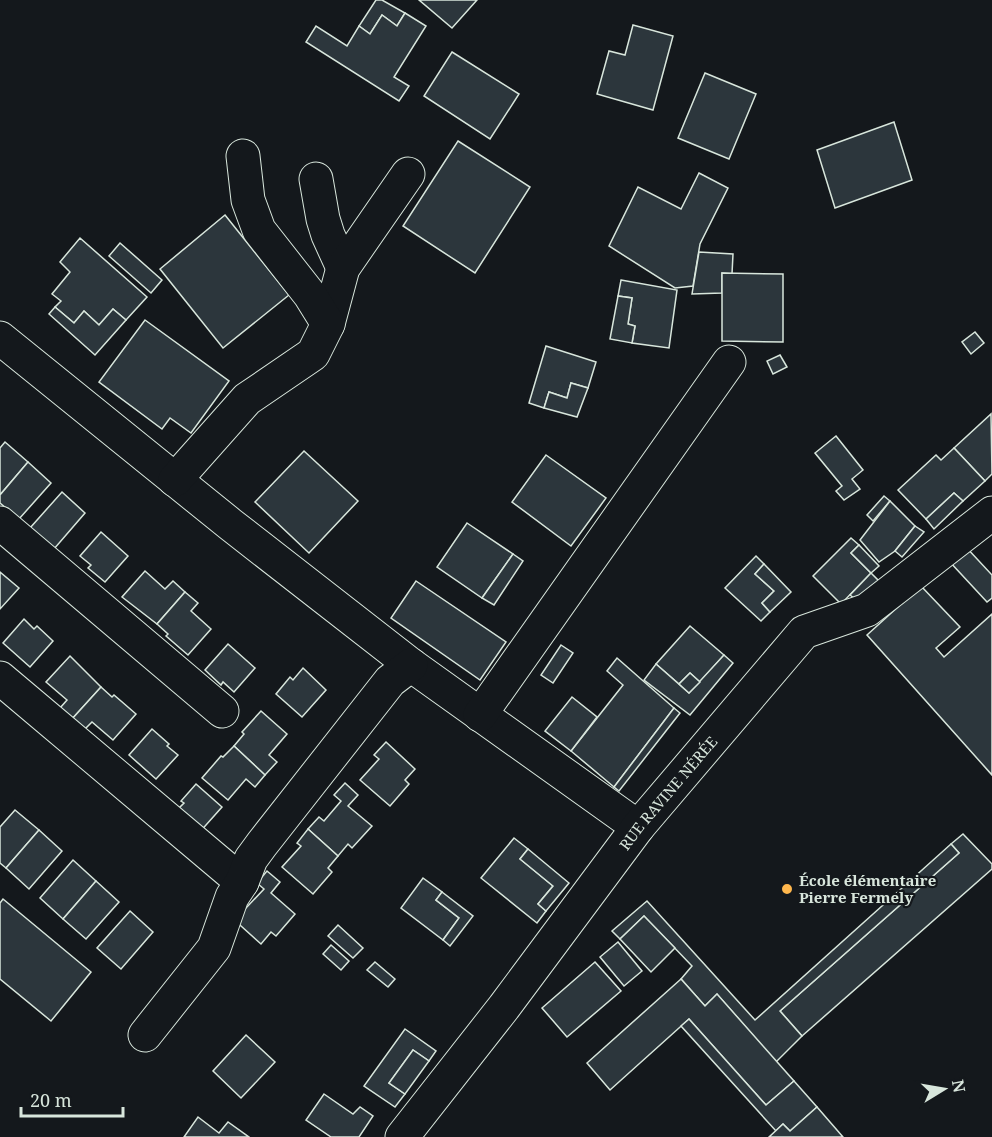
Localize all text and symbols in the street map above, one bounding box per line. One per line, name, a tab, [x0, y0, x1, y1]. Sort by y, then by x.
street label: RUE RAVINE NÉRÉE	[614, 732, 721, 854]
place label: École élémentaire Pierre Fermely	[799, 870, 936, 907]
marker: École élémentaire Pierre Fermely	[780, 882, 794, 896]
north arrow	[914, 1059, 974, 1119]
text: N	[947, 1078, 971, 1095]
scale bar	[21, 1080, 123, 1118]
text: 20 m	[30, 1088, 72, 1112]

